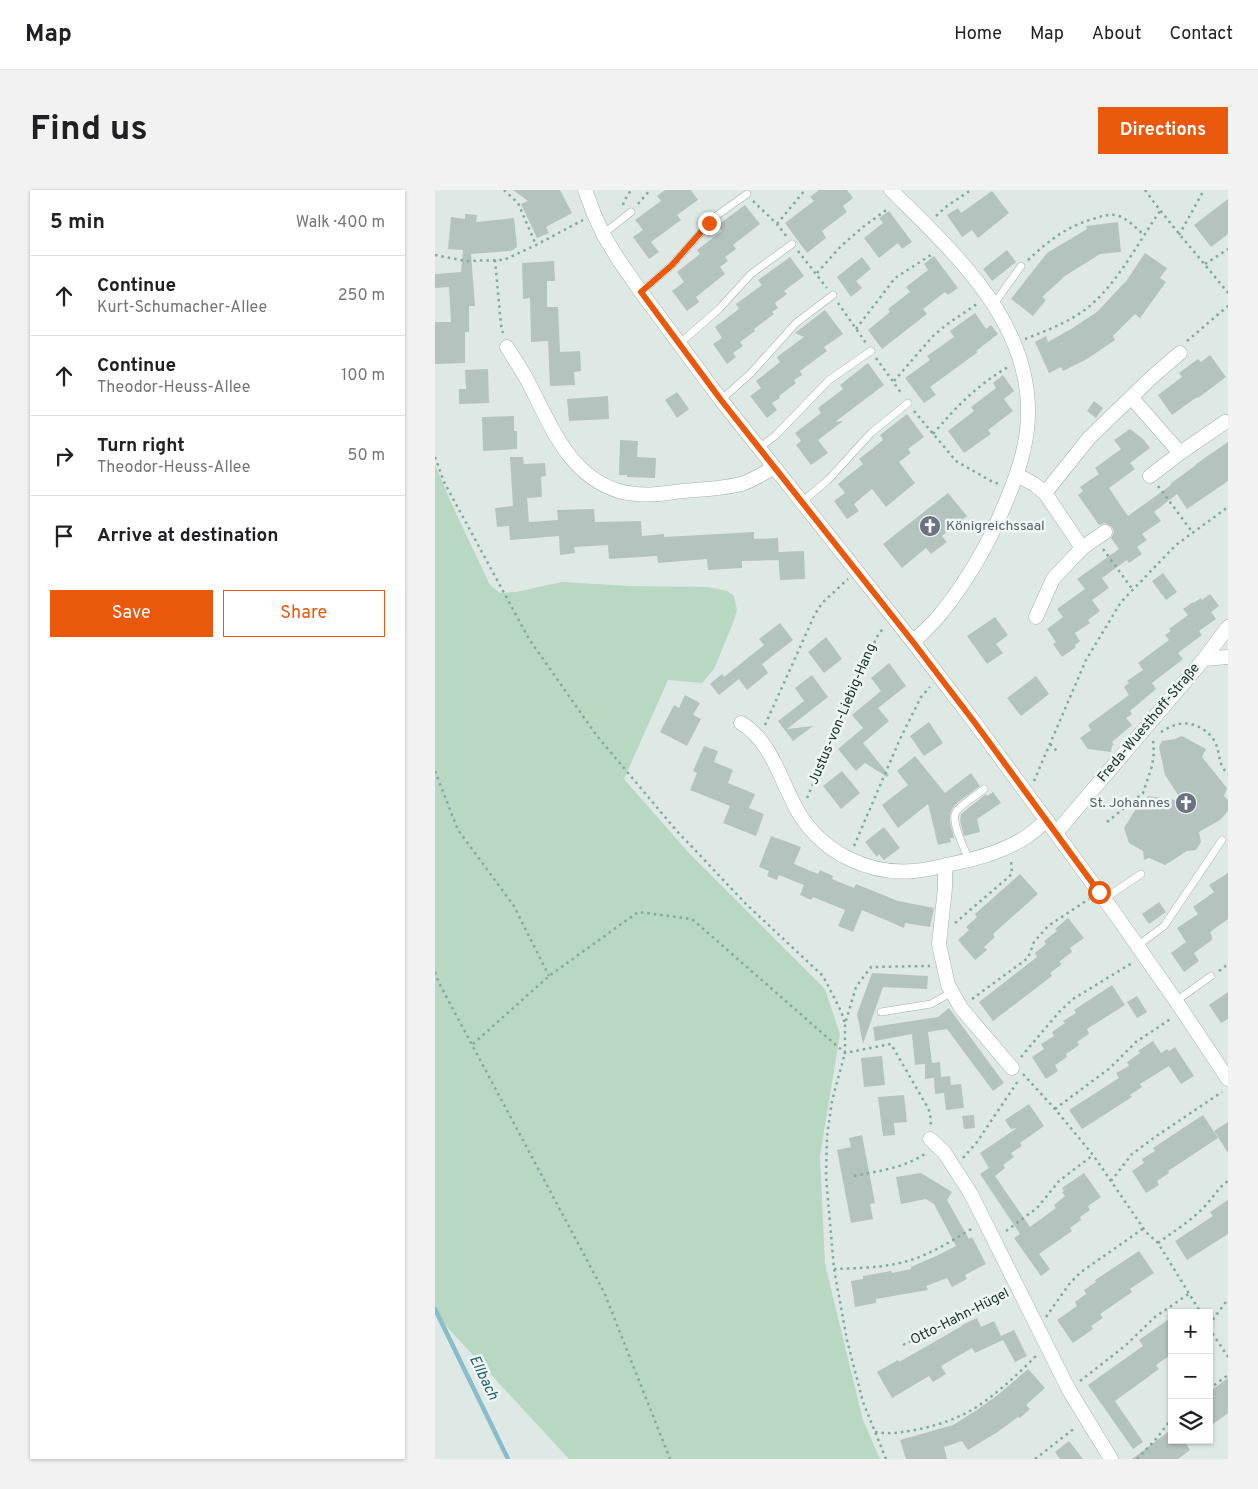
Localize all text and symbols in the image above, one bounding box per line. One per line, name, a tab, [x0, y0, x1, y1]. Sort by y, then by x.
text: Map	[25, 20, 72, 50]
text: Home	[954, 23, 1002, 46]
text: Map	[1030, 23, 1064, 46]
text: About	[1092, 23, 1141, 46]
text: Contact	[1169, 23, 1233, 46]
button: Directions	[1098, 107, 1228, 154]
text: Find us	[30, 108, 148, 152]
text: 5 min	[50, 209, 105, 236]
route end	[698, 212, 721, 235]
text: Walk · 400 m	[296, 213, 385, 233]
text: Continue	[97, 274, 176, 298]
icon: ahead	[50, 282, 78, 310]
text: 250 m	[338, 286, 385, 306]
text: Kurt-Schumacher-Allee	[97, 298, 267, 318]
text: Continue	[97, 354, 176, 378]
icon: ahead	[50, 362, 78, 390]
text: 100 m	[341, 366, 385, 386]
text: Theodor-Heuss-Allee	[97, 378, 250, 398]
text: Turn right	[97, 434, 185, 458]
icon: right	[50, 442, 78, 470]
text: 50 m	[348, 446, 385, 466]
text: Theodor-Heuss-Allee	[97, 458, 250, 478]
church icon: Königreichssaal	[918, 514, 942, 538]
place label: Königreichssaal	[946, 518, 1045, 535]
icon: arrive	[50, 522, 78, 550]
text: Arrive at destination	[97, 524, 278, 548]
button: Save	[50, 590, 213, 637]
button: Share	[223, 590, 385, 637]
street label: Justus-von-Liebig-Hang	[806, 641, 880, 787]
street label: Freda-Wuesthoff-Straße	[1094, 660, 1204, 786]
church icon: St. Johannes	[1174, 791, 1198, 815]
place label: St. Johannes	[1089, 795, 1170, 812]
route start	[1088, 881, 1111, 904]
street label: Otto-Hahn-Hügel	[908, 1285, 1012, 1349]
map controls	[1168, 1309, 1213, 1444]
button: +	[1168, 1309, 1213, 1354]
water label: Ellbach	[464, 1352, 502, 1404]
button: −	[1168, 1354, 1213, 1399]
button: layers	[1168, 1399, 1213, 1444]

